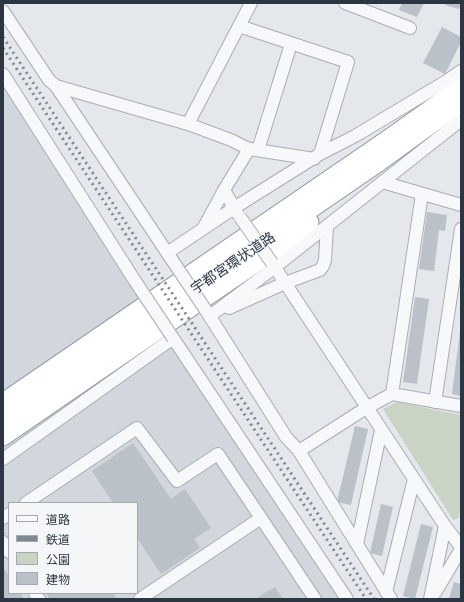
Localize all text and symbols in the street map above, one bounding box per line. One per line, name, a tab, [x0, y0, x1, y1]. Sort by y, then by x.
street label: 宇都宮環状道路	[188, 229, 278, 297]
legend	[8, 502, 138, 594]
text: 道路	[46, 512, 70, 526]
text: 鉄道	[46, 532, 70, 546]
text: 公園	[46, 552, 70, 566]
text: 建物	[46, 572, 70, 586]

